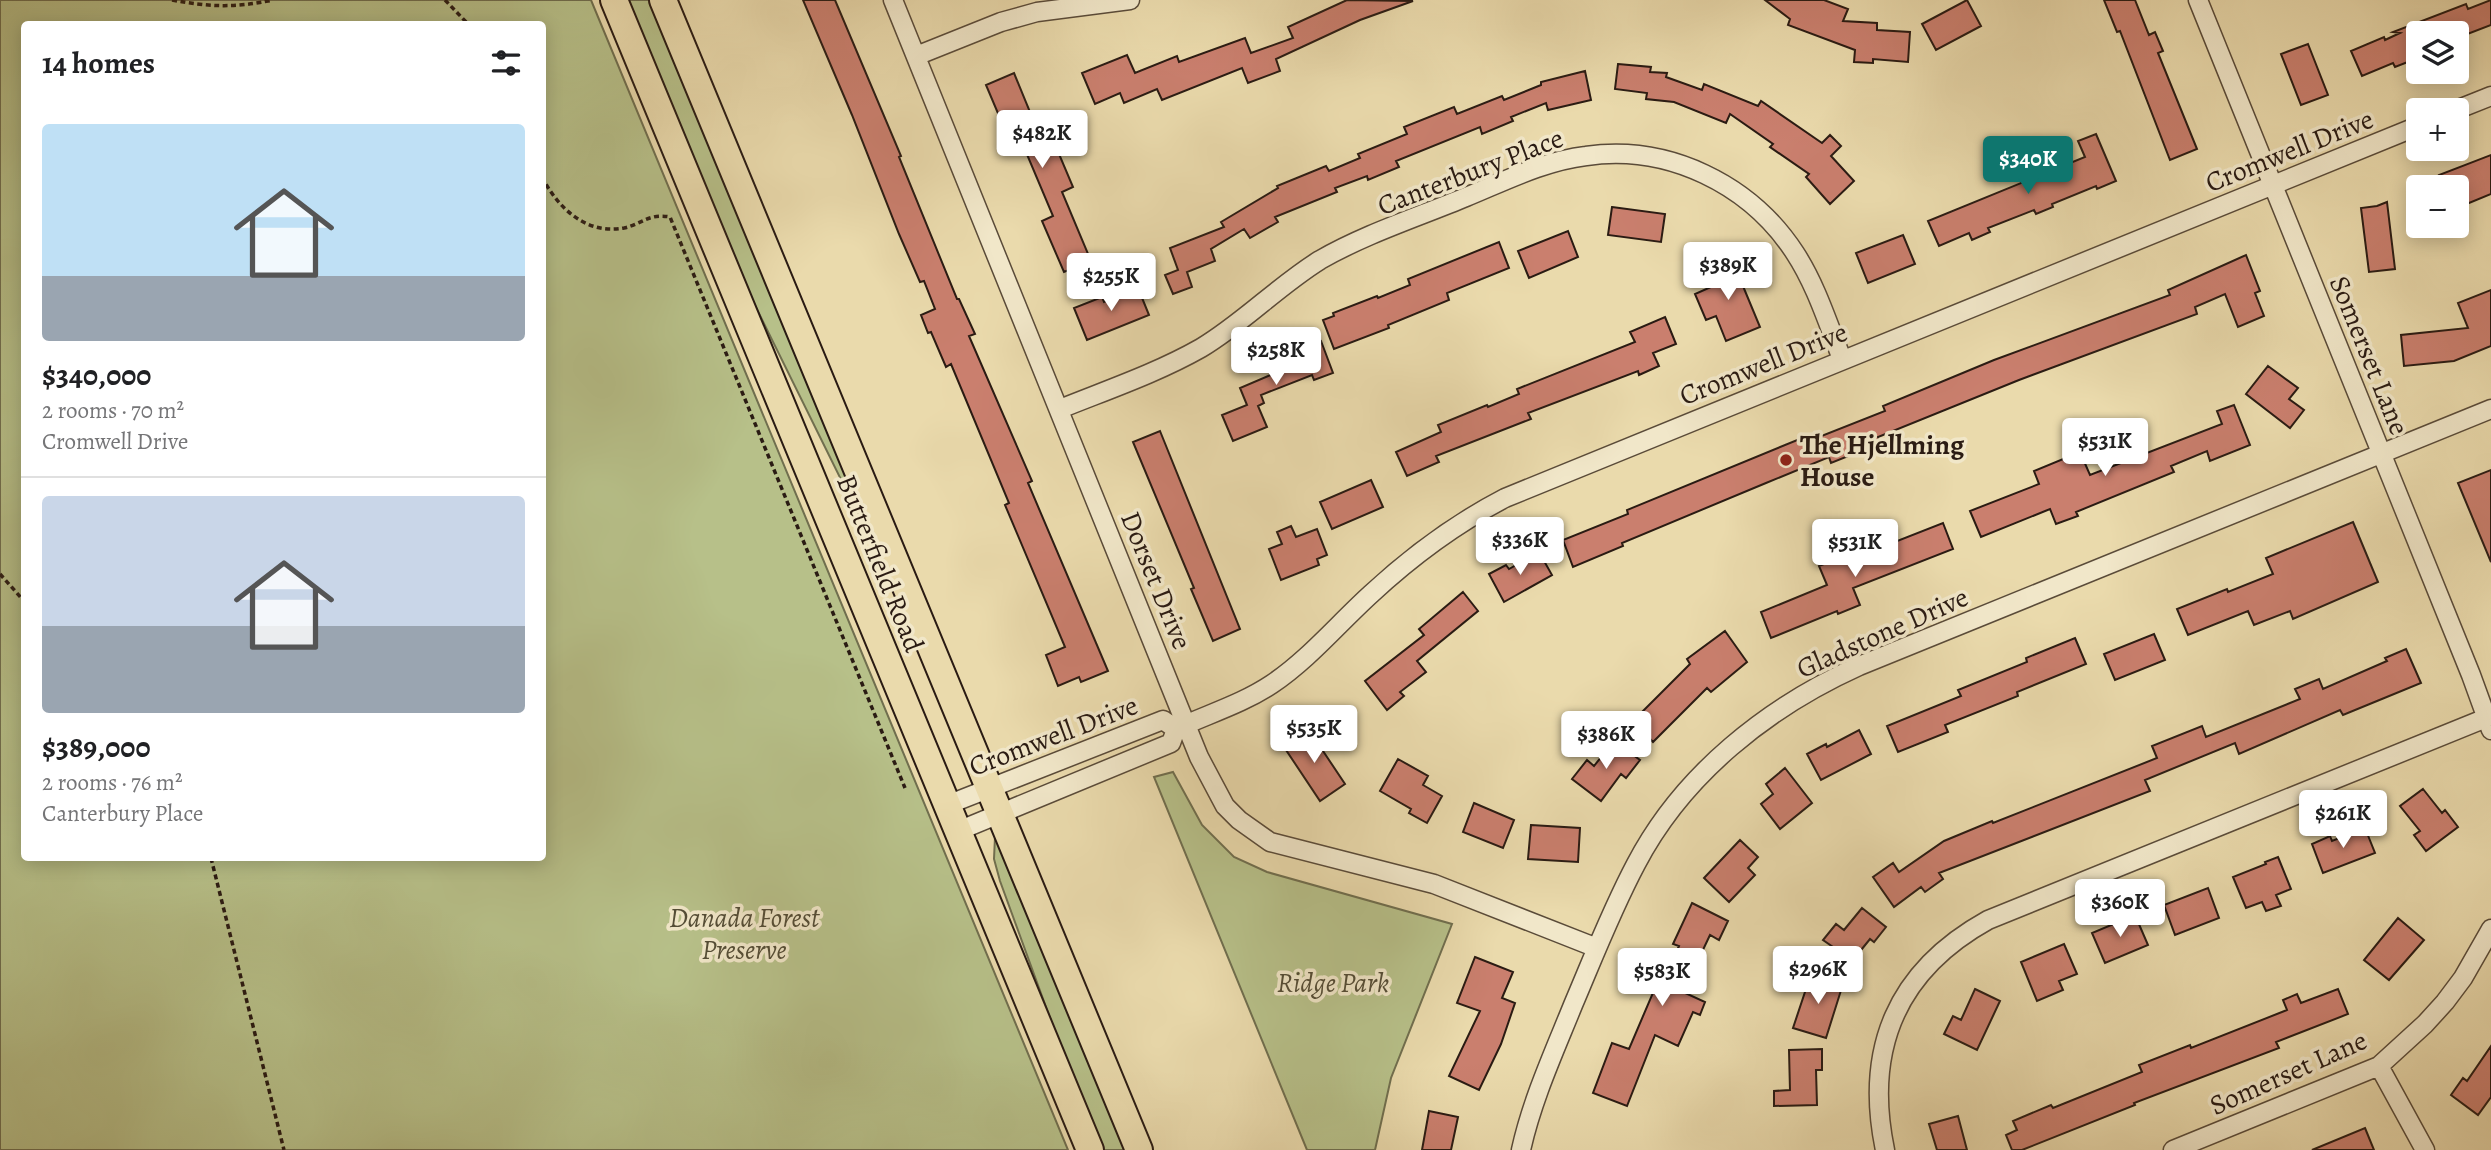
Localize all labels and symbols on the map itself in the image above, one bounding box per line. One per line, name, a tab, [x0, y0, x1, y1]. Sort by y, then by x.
street label: Cromwell Drive	[2200, 100, 2379, 202]
pin: $482K	[993, 110, 1091, 170]
street label: Canterbury Place	[1372, 119, 1569, 225]
pin: $340K	[1979, 136, 2077, 196]
pin: $389K	[1679, 243, 1777, 302]
pin: $255K	[1062, 254, 1160, 313]
street label: Somerset Lane	[2320, 270, 2418, 441]
street label: Cromwell Drive	[1674, 313, 1853, 415]
pin: $258K	[1227, 328, 1325, 387]
pin: $531K	[2056, 419, 2154, 478]
place label: The Hjellming House	[1800, 426, 1965, 496]
marker: The Hjellming House	[1778, 452, 1794, 468]
street label: Butterfield Road	[827, 469, 933, 659]
street label: Dorset Drive	[1111, 506, 1201, 655]
pin: $336K	[1471, 518, 1569, 577]
pin: $531K	[1806, 520, 1904, 579]
street label: Gladstone Drive	[1791, 578, 1974, 688]
street label: Cromwell Drive	[963, 686, 1143, 786]
pin: $535K	[1265, 706, 1363, 765]
pin: $386K	[1557, 712, 1655, 771]
pin: $261K	[2294, 790, 2392, 850]
pin: $360K	[2071, 880, 2169, 939]
park label: Danada Forest Preserve	[669, 899, 820, 969]
pin: $296K	[1769, 946, 1867, 1006]
pin: $583K	[1613, 948, 1711, 1008]
park label: Ridge Park	[1277, 964, 1389, 1002]
street label: Somerset Lane	[2204, 1021, 2373, 1125]

